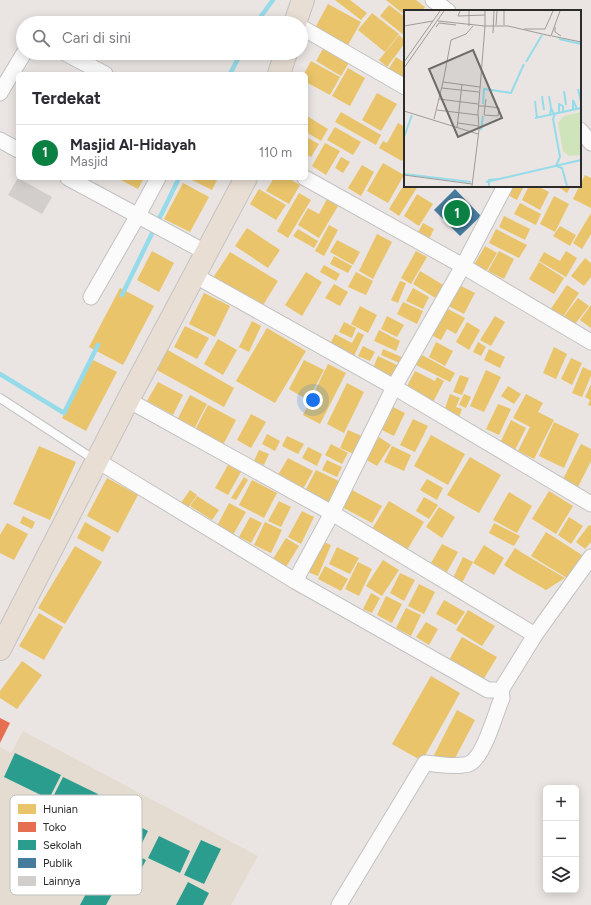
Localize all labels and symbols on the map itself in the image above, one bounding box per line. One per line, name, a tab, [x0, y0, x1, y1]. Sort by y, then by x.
inset map	[404, 10, 581, 187]
pin: 1	[444, 198, 470, 228]
your location	[303, 390, 323, 410]
legend	[10, 795, 142, 895]
text: Hunian	[43, 803, 78, 816]
text: Toko	[43, 821, 66, 834]
text: Sekolah	[43, 839, 82, 852]
text: Publik	[43, 857, 73, 870]
text: Lainnya	[43, 875, 80, 888]

